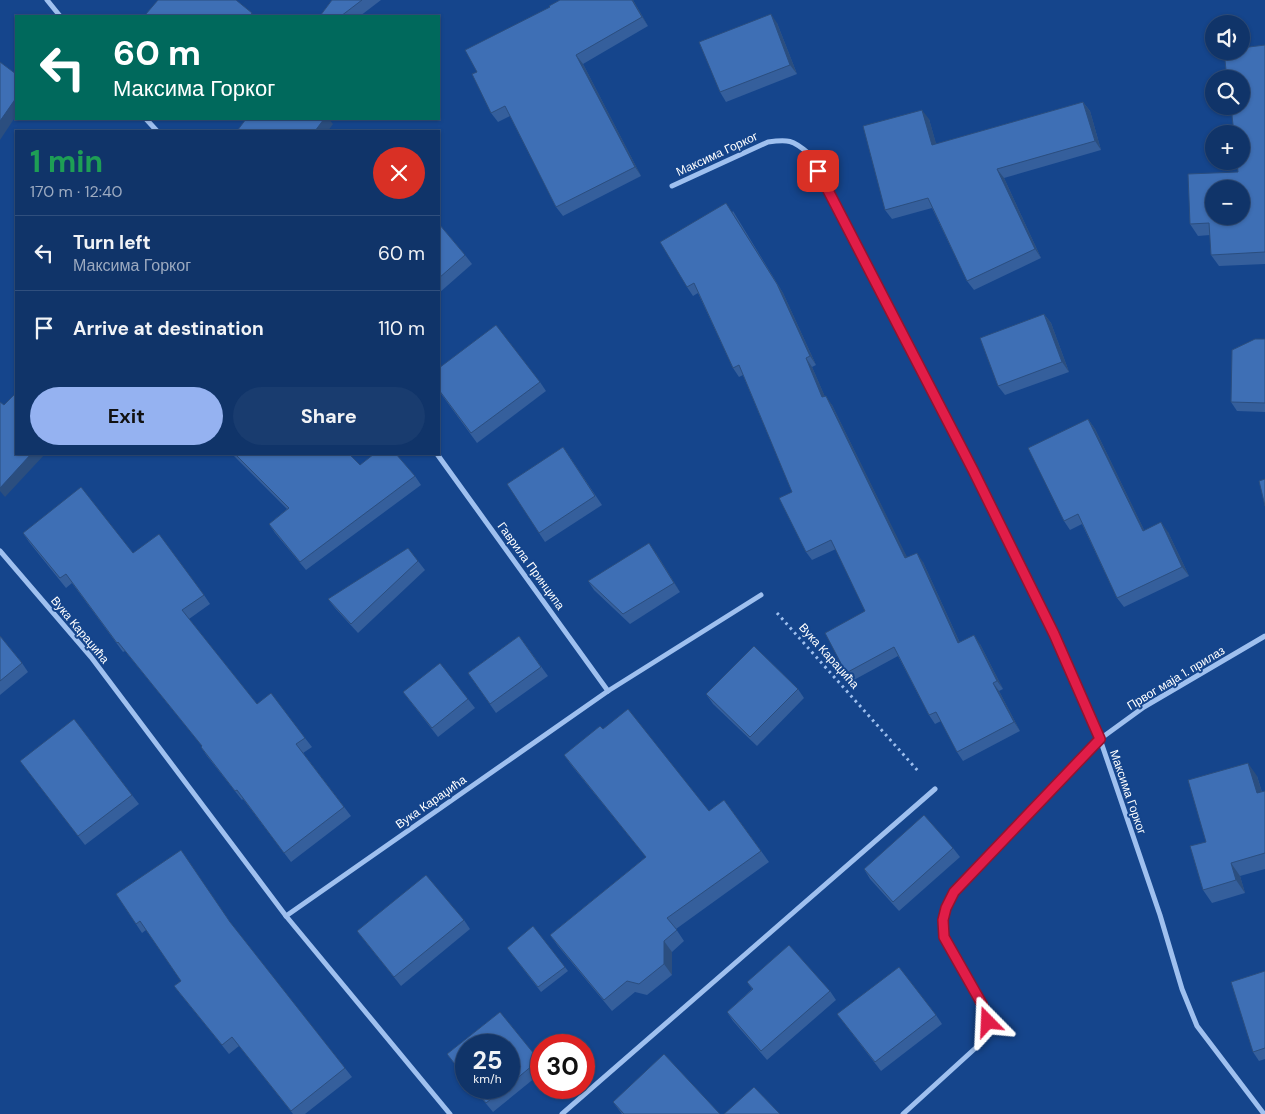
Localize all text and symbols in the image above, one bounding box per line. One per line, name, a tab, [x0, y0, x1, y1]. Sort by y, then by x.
map controls	[1205, 15, 1250, 225]
button: sound	[1205, 15, 1250, 60]
text: 60 m	[113, 30, 201, 76]
icon: left	[30, 35, 95, 100]
button: search	[1205, 70, 1250, 115]
text: Максима Горког	[113, 74, 275, 103]
button: +	[1205, 125, 1250, 170]
street label: Максима Горког	[674, 128, 761, 180]
text: 1 min	[30, 142, 103, 181]
button: close	[373, 147, 425, 199]
pin	[797, 150, 839, 192]
icon: arrive	[804, 157, 832, 185]
button: −	[1205, 180, 1250, 225]
text: 170 m · 12:40	[30, 181, 123, 202]
text: Turn left	[73, 230, 151, 255]
icon: left	[30, 239, 58, 267]
text: 60 m	[378, 241, 425, 266]
text: Максима Горког	[73, 255, 191, 276]
icon: arrive	[30, 314, 58, 342]
text: Arrive at destination	[73, 316, 264, 341]
text: 110 m	[378, 316, 425, 341]
button: Exit	[30, 387, 223, 445]
button: Share	[233, 387, 425, 445]
street label: Гаврила Принципа	[494, 519, 568, 613]
street label: Вука Караџића	[47, 593, 113, 667]
street label: Вука Караџића	[795, 620, 863, 692]
street label: Првог маја 1. прилаз	[1124, 642, 1228, 714]
street label: Максима Горког	[1106, 748, 1150, 837]
street label: Вука Караџића	[392, 771, 470, 832]
position arrow	[961, 995, 1013, 1047]
speed limit sign: 30	[530, 1034, 595, 1099]
text: 25	[473, 1044, 502, 1077]
text: km/h	[473, 1071, 502, 1087]

